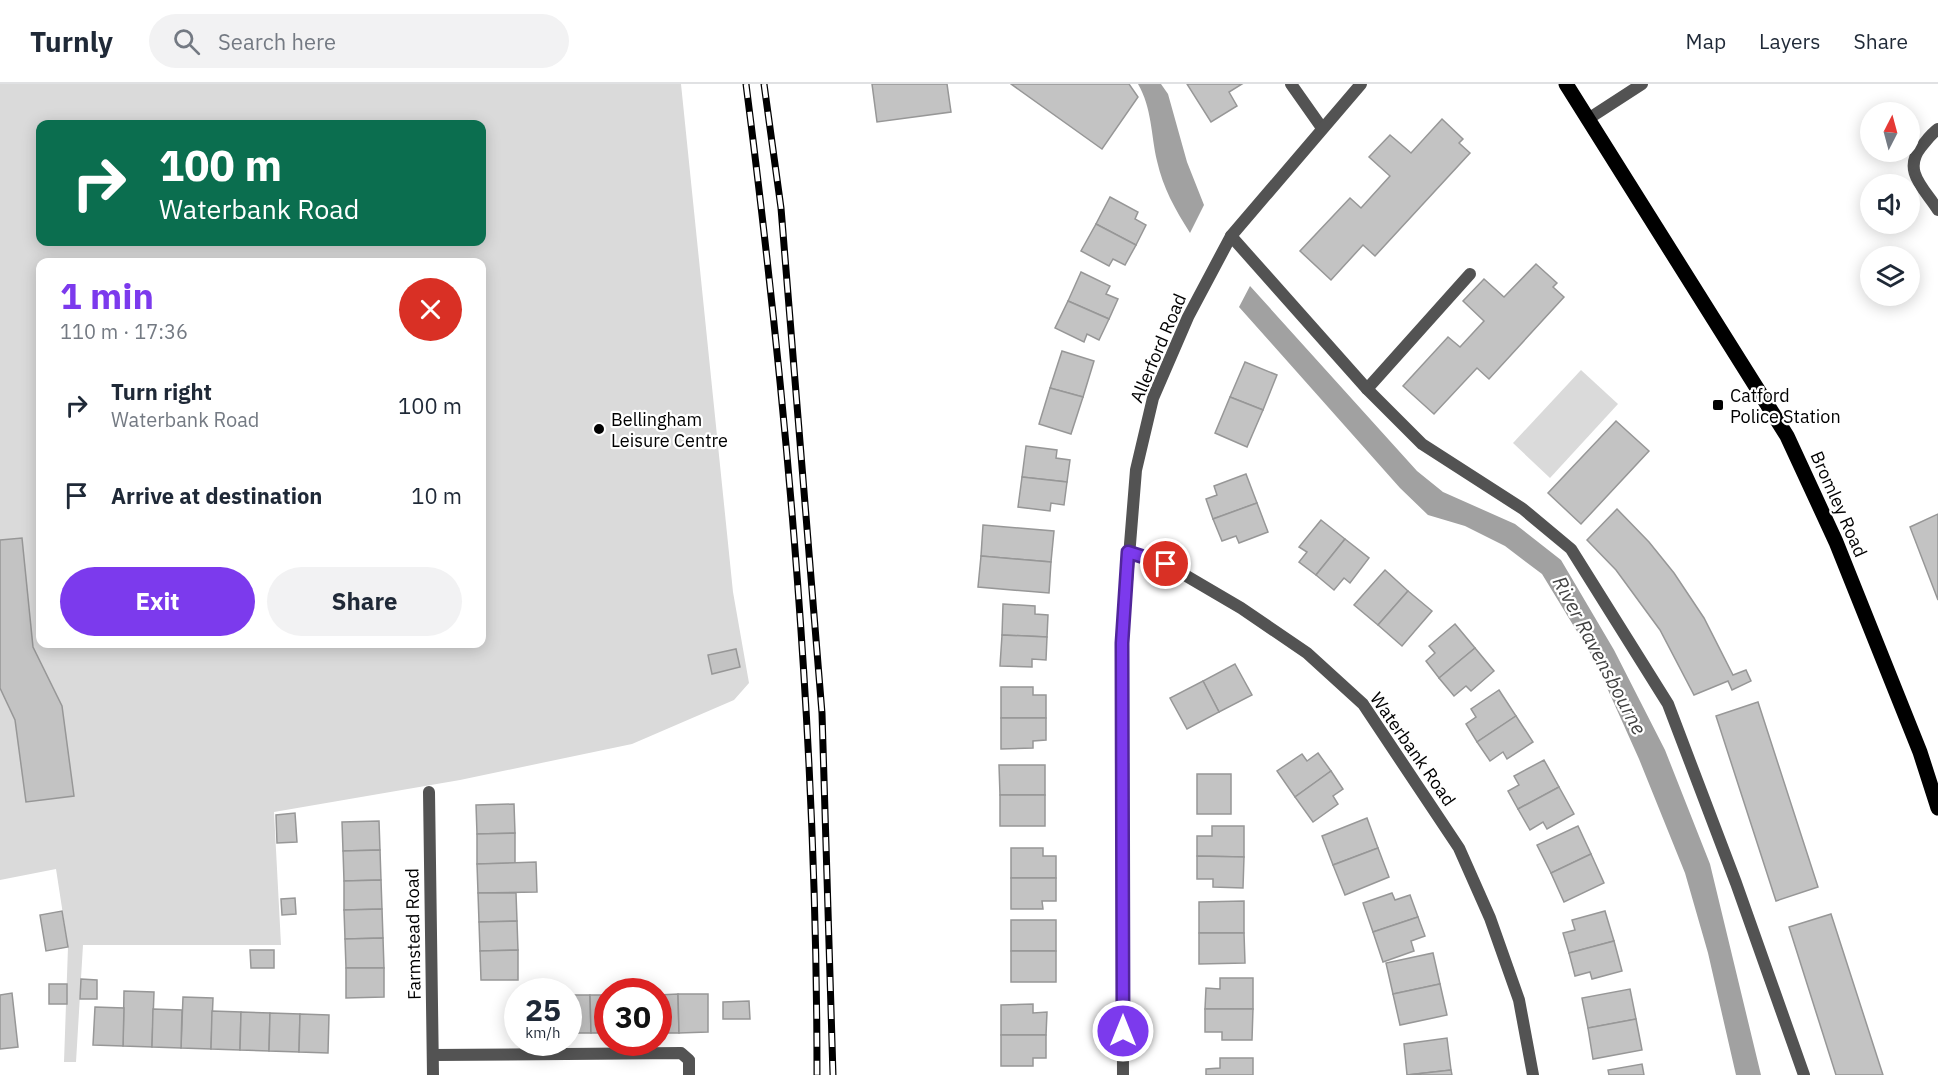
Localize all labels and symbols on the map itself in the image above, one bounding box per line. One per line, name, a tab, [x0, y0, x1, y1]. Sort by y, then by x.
north arrow	[1860, 102, 1920, 162]
street label: Allerford Road	[1125, 290, 1191, 406]
place label: Catford Police Station	[1730, 384, 1841, 428]
marker: Catford Police Station	[1711, 398, 1725, 412]
place label: Bellingham Leisure Centre	[611, 408, 728, 452]
marker: Bellingham Leisure Centre	[592, 422, 606, 436]
street label: Bromley Road	[1805, 448, 1873, 560]
pin	[1140, 538, 1191, 589]
water label: River Ravensbourne	[1547, 571, 1653, 739]
street label: Waterbank Road	[1365, 688, 1461, 810]
street label: Farmstead Road	[400, 868, 426, 1000]
speed limit sign: 30	[594, 978, 672, 1056]
position arrow	[1091, 999, 1155, 1063]

